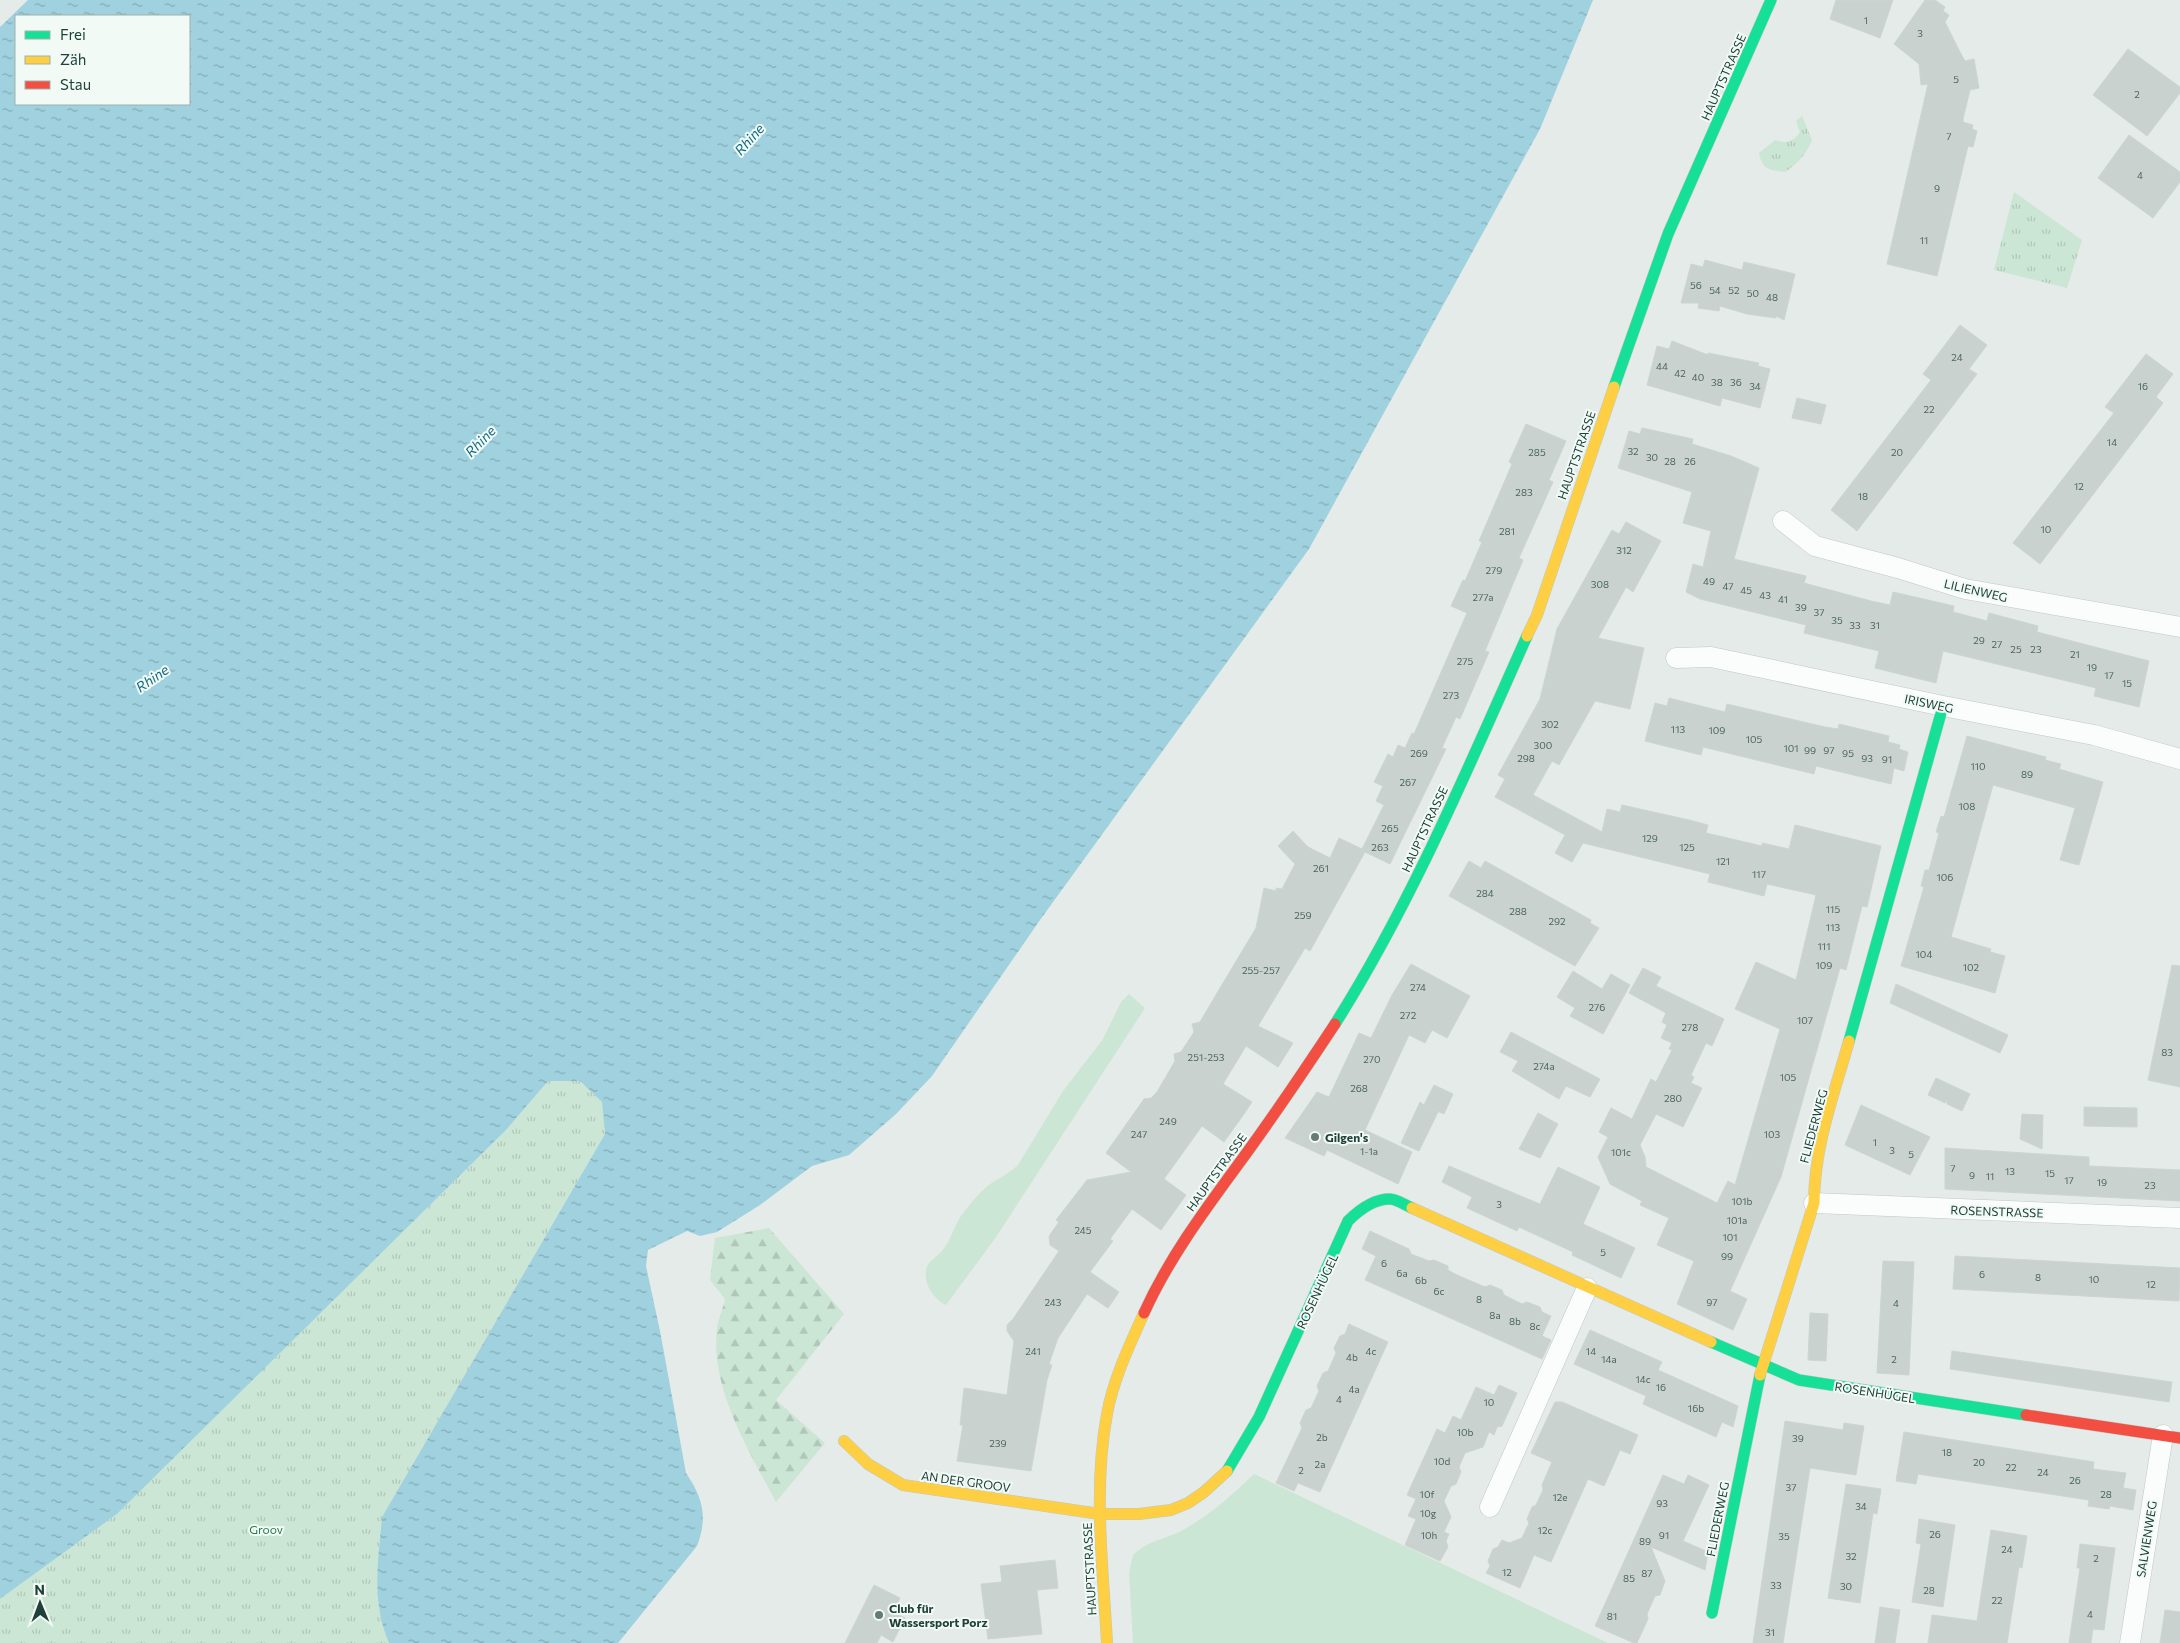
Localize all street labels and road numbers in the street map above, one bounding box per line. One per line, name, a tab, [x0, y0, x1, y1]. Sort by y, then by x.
street label: HAUPTSTRASSE	[1698, 32, 1748, 122]
street label: HAUPTSTRASSE	[1554, 409, 1598, 501]
street label: LILIENWEG	[1943, 576, 2009, 604]
street label: IRISWEG	[1903, 691, 1955, 715]
street label: HAUPTSTRASSE	[1398, 784, 1450, 874]
street label: FLIEDERWEG	[1796, 1087, 1830, 1165]
street label: HAUPTSTRASSE	[1183, 1130, 1249, 1214]
street label: ROSENSTRASSE	[1950, 1202, 2044, 1220]
street label: ROSENHÜGEL	[1293, 1251, 1341, 1331]
street label: ROSENHÜGEL	[1834, 1379, 1916, 1405]
street label: AN DER GROOV	[920, 1468, 1012, 1494]
street label: FLIEDERWEG	[1703, 1480, 1731, 1558]
street label: SALVIENWEG	[2133, 1500, 2159, 1578]
street label: HAUPTSTRASSE	[1080, 1522, 1098, 1616]

